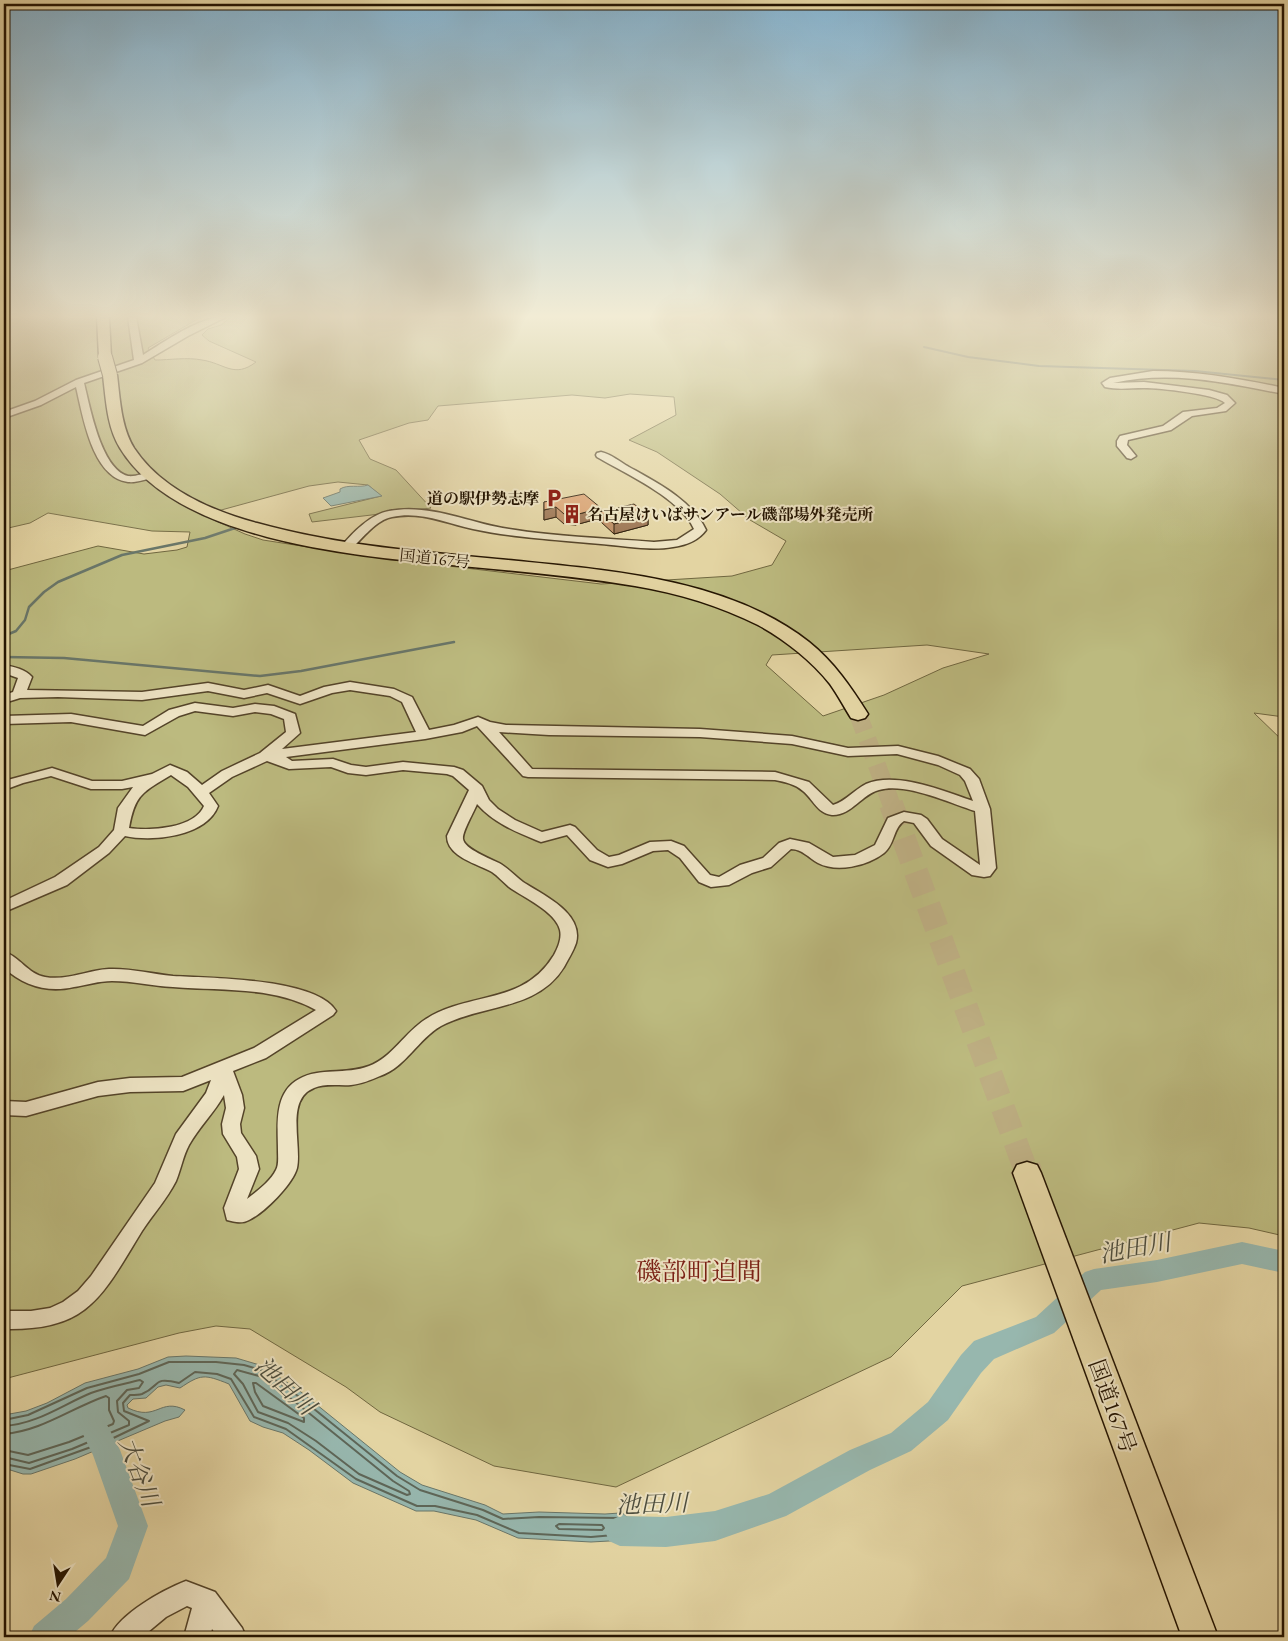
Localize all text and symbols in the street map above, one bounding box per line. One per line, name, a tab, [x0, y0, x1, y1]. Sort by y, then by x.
parking icon: 道の駅伊勢志摩	[543, 487, 565, 509]
place label: 道の駅伊勢志摩	[427, 488, 539, 509]
building icon: 名古屋けいばサンアール磯部場外発売所	[561, 503, 583, 525]
place label: 名古屋けいばサンアール磯部場外発売所	[587, 504, 873, 525]
street label: 国道167号	[399, 544, 471, 573]
water label: 池田川	[1097, 1225, 1176, 1269]
district label: 磯部町迫間	[636, 1255, 762, 1287]
water label: 池田川	[248, 1350, 324, 1424]
street label: 国道167号	[1082, 1355, 1143, 1457]
water label: 大谷川	[112, 1433, 168, 1514]
water label: 池田川	[615, 1487, 691, 1520]
north arrow	[32, 1558, 82, 1608]
text: N	[47, 1587, 63, 1607]

